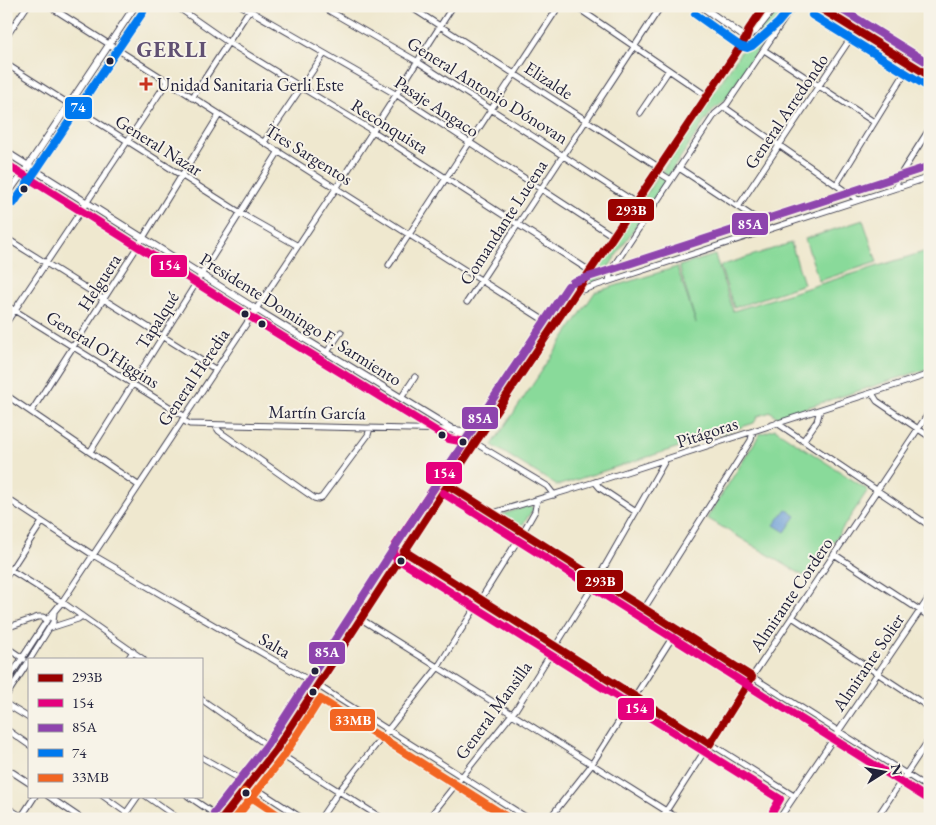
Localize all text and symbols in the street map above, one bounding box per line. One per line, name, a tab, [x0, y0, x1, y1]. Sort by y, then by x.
street label: General Antonio Dónovan	[403, 31, 573, 149]
district label: GERLI	[136, 35, 208, 64]
street label: General Arredondo	[739, 49, 833, 173]
unlabelled marker	[105, 56, 115, 66]
street label: Elizalde	[520, 56, 578, 104]
street label: Pasaje Angaco	[390, 70, 484, 142]
place label: Unidad Sanitaria Gerli Este	[157, 73, 344, 96]
marker: Unidad Sanitaria Gerli Este	[139, 77, 153, 91]
street label: Reconquista	[347, 93, 434, 159]
line badge: 74	[64, 96, 93, 120]
text: 74	[71, 98, 86, 116]
street label: General Nazar	[111, 109, 207, 181]
street label: Tres Sargentos	[261, 118, 357, 190]
street label: Comandante Lucena	[454, 154, 553, 289]
unlabelled marker	[19, 184, 29, 194]
line badge: 293B	[607, 198, 655, 222]
text: 293B	[616, 201, 647, 219]
line badge: 85A	[731, 212, 769, 236]
text: 85A	[738, 215, 763, 233]
street label: Presidente Domingo F. Sarmiento	[196, 247, 406, 391]
street label: Helguera	[72, 248, 126, 315]
line badge: 154	[150, 254, 188, 278]
text: 154	[158, 256, 181, 274]
street label: Tapalqué	[130, 287, 184, 353]
street label: General O'Higgins	[42, 305, 164, 393]
unlabelled marker	[240, 309, 250, 319]
unlabelled marker	[257, 319, 267, 329]
street label: General Heredia	[152, 323, 235, 430]
street label: Martín García	[268, 400, 367, 424]
line badge: 85A	[461, 406, 499, 430]
text: 85A	[468, 409, 493, 427]
street label: Pitágoras	[674, 411, 741, 453]
unlabelled marker	[437, 430, 447, 440]
unlabelled marker	[458, 437, 468, 447]
line badge: 154	[425, 461, 463, 485]
text: 154	[433, 464, 456, 482]
street label: Almirante Cordero	[744, 532, 838, 656]
unlabelled marker	[396, 556, 406, 566]
line badge: 293B	[576, 569, 624, 593]
text: 293B	[585, 572, 616, 590]
street label: Almirante Solier	[826, 609, 909, 716]
street label: Salta	[255, 627, 296, 664]
line badge: 85A	[308, 641, 346, 665]
text: 85A	[315, 643, 340, 661]
street label: General Mansilla	[449, 656, 537, 764]
legend	[28, 658, 202, 798]
unlabelled marker	[310, 666, 320, 676]
text: 293B	[72, 667, 103, 686]
unlabelled marker	[308, 687, 318, 697]
text: 154	[72, 693, 94, 712]
line badge: 154	[617, 697, 655, 721]
text: 154	[625, 699, 648, 717]
line badge: 33MB	[329, 708, 376, 732]
text: 33MB	[335, 711, 371, 729]
text: 85A	[72, 717, 97, 736]
text: 74	[72, 743, 87, 762]
north arrow	[858, 748, 908, 798]
text: N	[887, 762, 907, 777]
text: 33MB	[72, 767, 109, 786]
unlabelled marker	[241, 788, 251, 798]

